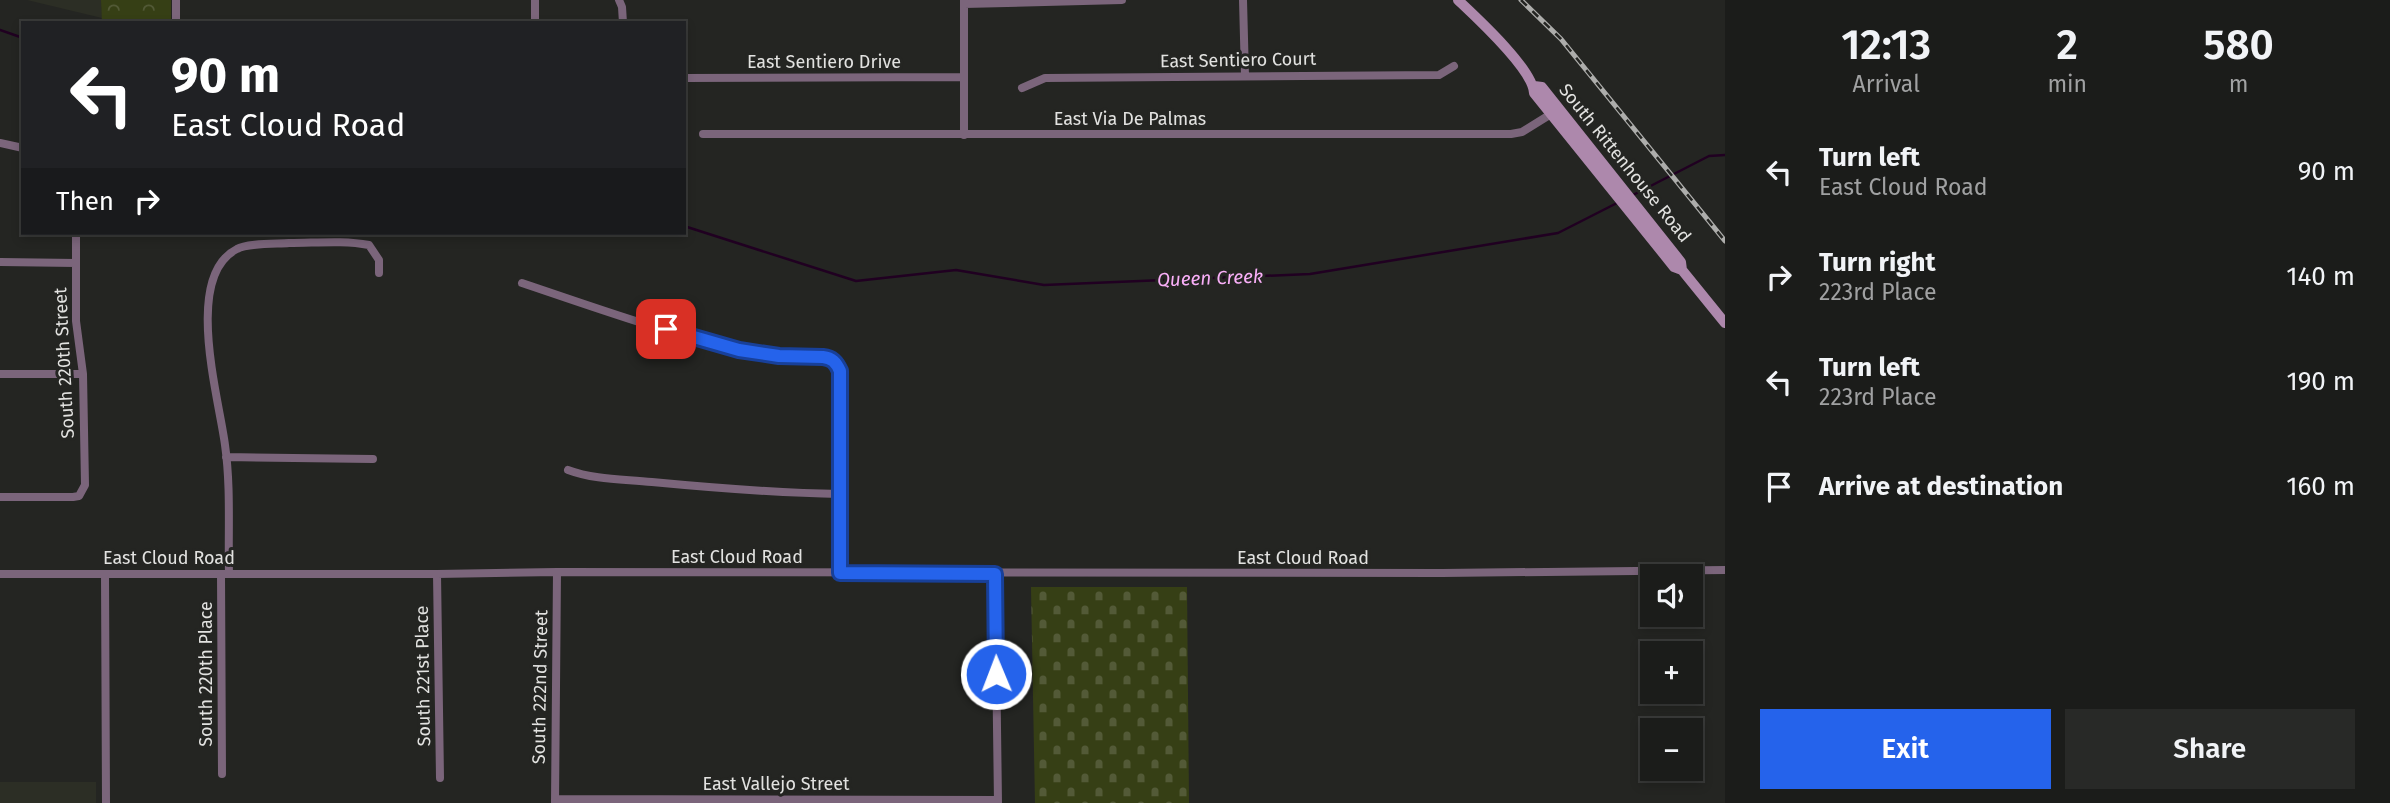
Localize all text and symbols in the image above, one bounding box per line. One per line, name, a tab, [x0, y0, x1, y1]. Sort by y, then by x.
text: 12:13	[1841, 20, 1931, 70]
text: 2	[2056, 20, 2078, 70]
text: 580	[2203, 20, 2274, 70]
text: 90 m	[171, 46, 280, 105]
street label: East Sentiero Court	[1160, 48, 1317, 72]
icon: left	[56, 49, 147, 140]
street label: East Sentiero Drive	[747, 51, 901, 73]
text: Arrival	[1853, 70, 1920, 98]
text: min	[2047, 70, 2087, 98]
text: m	[2229, 70, 2248, 98]
street label: South Rittenhouse Road	[1554, 79, 1696, 247]
text: East Cloud Road	[171, 106, 405, 144]
street label: East Via De Palmas	[1054, 108, 1206, 130]
text: Turn left	[1819, 142, 1920, 173]
icon: left	[1760, 153, 1798, 191]
text: 90 m	[2298, 156, 2355, 187]
text: East Cloud Road	[1819, 173, 1987, 201]
icon: right	[128, 182, 166, 220]
text: Then	[56, 186, 114, 217]
text: Turn right	[1819, 247, 1936, 278]
icon: right	[1760, 258, 1798, 296]
text: 140 m	[2286, 261, 2355, 292]
water label: Queen Creek	[1157, 265, 1263, 291]
text: 223rd Place	[1819, 278, 1937, 306]
street label: South 220th Street	[49, 286, 79, 439]
pin	[636, 299, 696, 359]
icon: arrive	[647, 310, 685, 348]
text: Turn left	[1819, 352, 1920, 383]
icon: left	[1760, 363, 1798, 401]
text: 190 m	[2286, 366, 2355, 397]
text: 223rd Place	[1819, 383, 1937, 411]
icon: arrive	[1760, 468, 1798, 506]
text: Arrive at destination	[1819, 471, 2063, 502]
text: 160 m	[2286, 471, 2355, 502]
street label: East Cloud Road	[671, 546, 803, 568]
street label: East Cloud Road	[103, 547, 235, 569]
street label: East Cloud Road	[1237, 547, 1369, 569]
map controls	[1640, 564, 1703, 781]
button: sound	[1640, 564, 1703, 627]
street label: South 220th Place	[195, 601, 217, 747]
street label: South 221st Place	[411, 605, 435, 747]
street label: South 222nd Street	[528, 609, 552, 764]
position arrow	[959, 637, 1033, 711]
button: +	[1640, 641, 1703, 704]
button: Exit	[1760, 709, 2051, 789]
button: Share	[2065, 709, 2355, 789]
button: −	[1640, 718, 1703, 781]
street label: East Vallejo Street	[702, 773, 850, 795]

